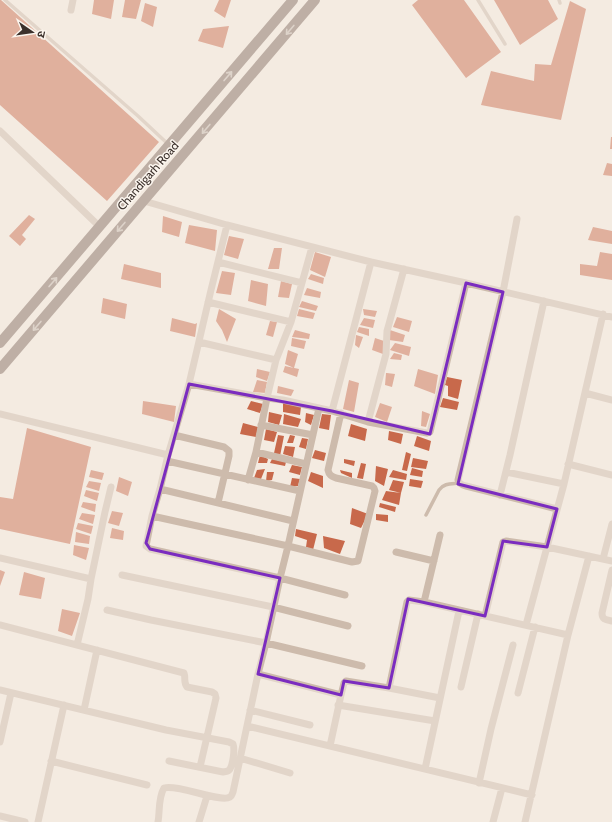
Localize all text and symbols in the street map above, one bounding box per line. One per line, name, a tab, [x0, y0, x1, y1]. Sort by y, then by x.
north arrow	[12, 12, 52, 52]
one-way arrow	[286, 24, 295, 35]
text: उ	[34, 30, 49, 40]
one-way arrow	[224, 71, 233, 82]
one-way arrow	[201, 123, 210, 134]
street label: Chandigarh Road	[114, 138, 182, 213]
one-way arrow	[117, 222, 126, 233]
one-way arrow	[48, 276, 57, 287]
one-way arrow	[32, 321, 41, 331]

